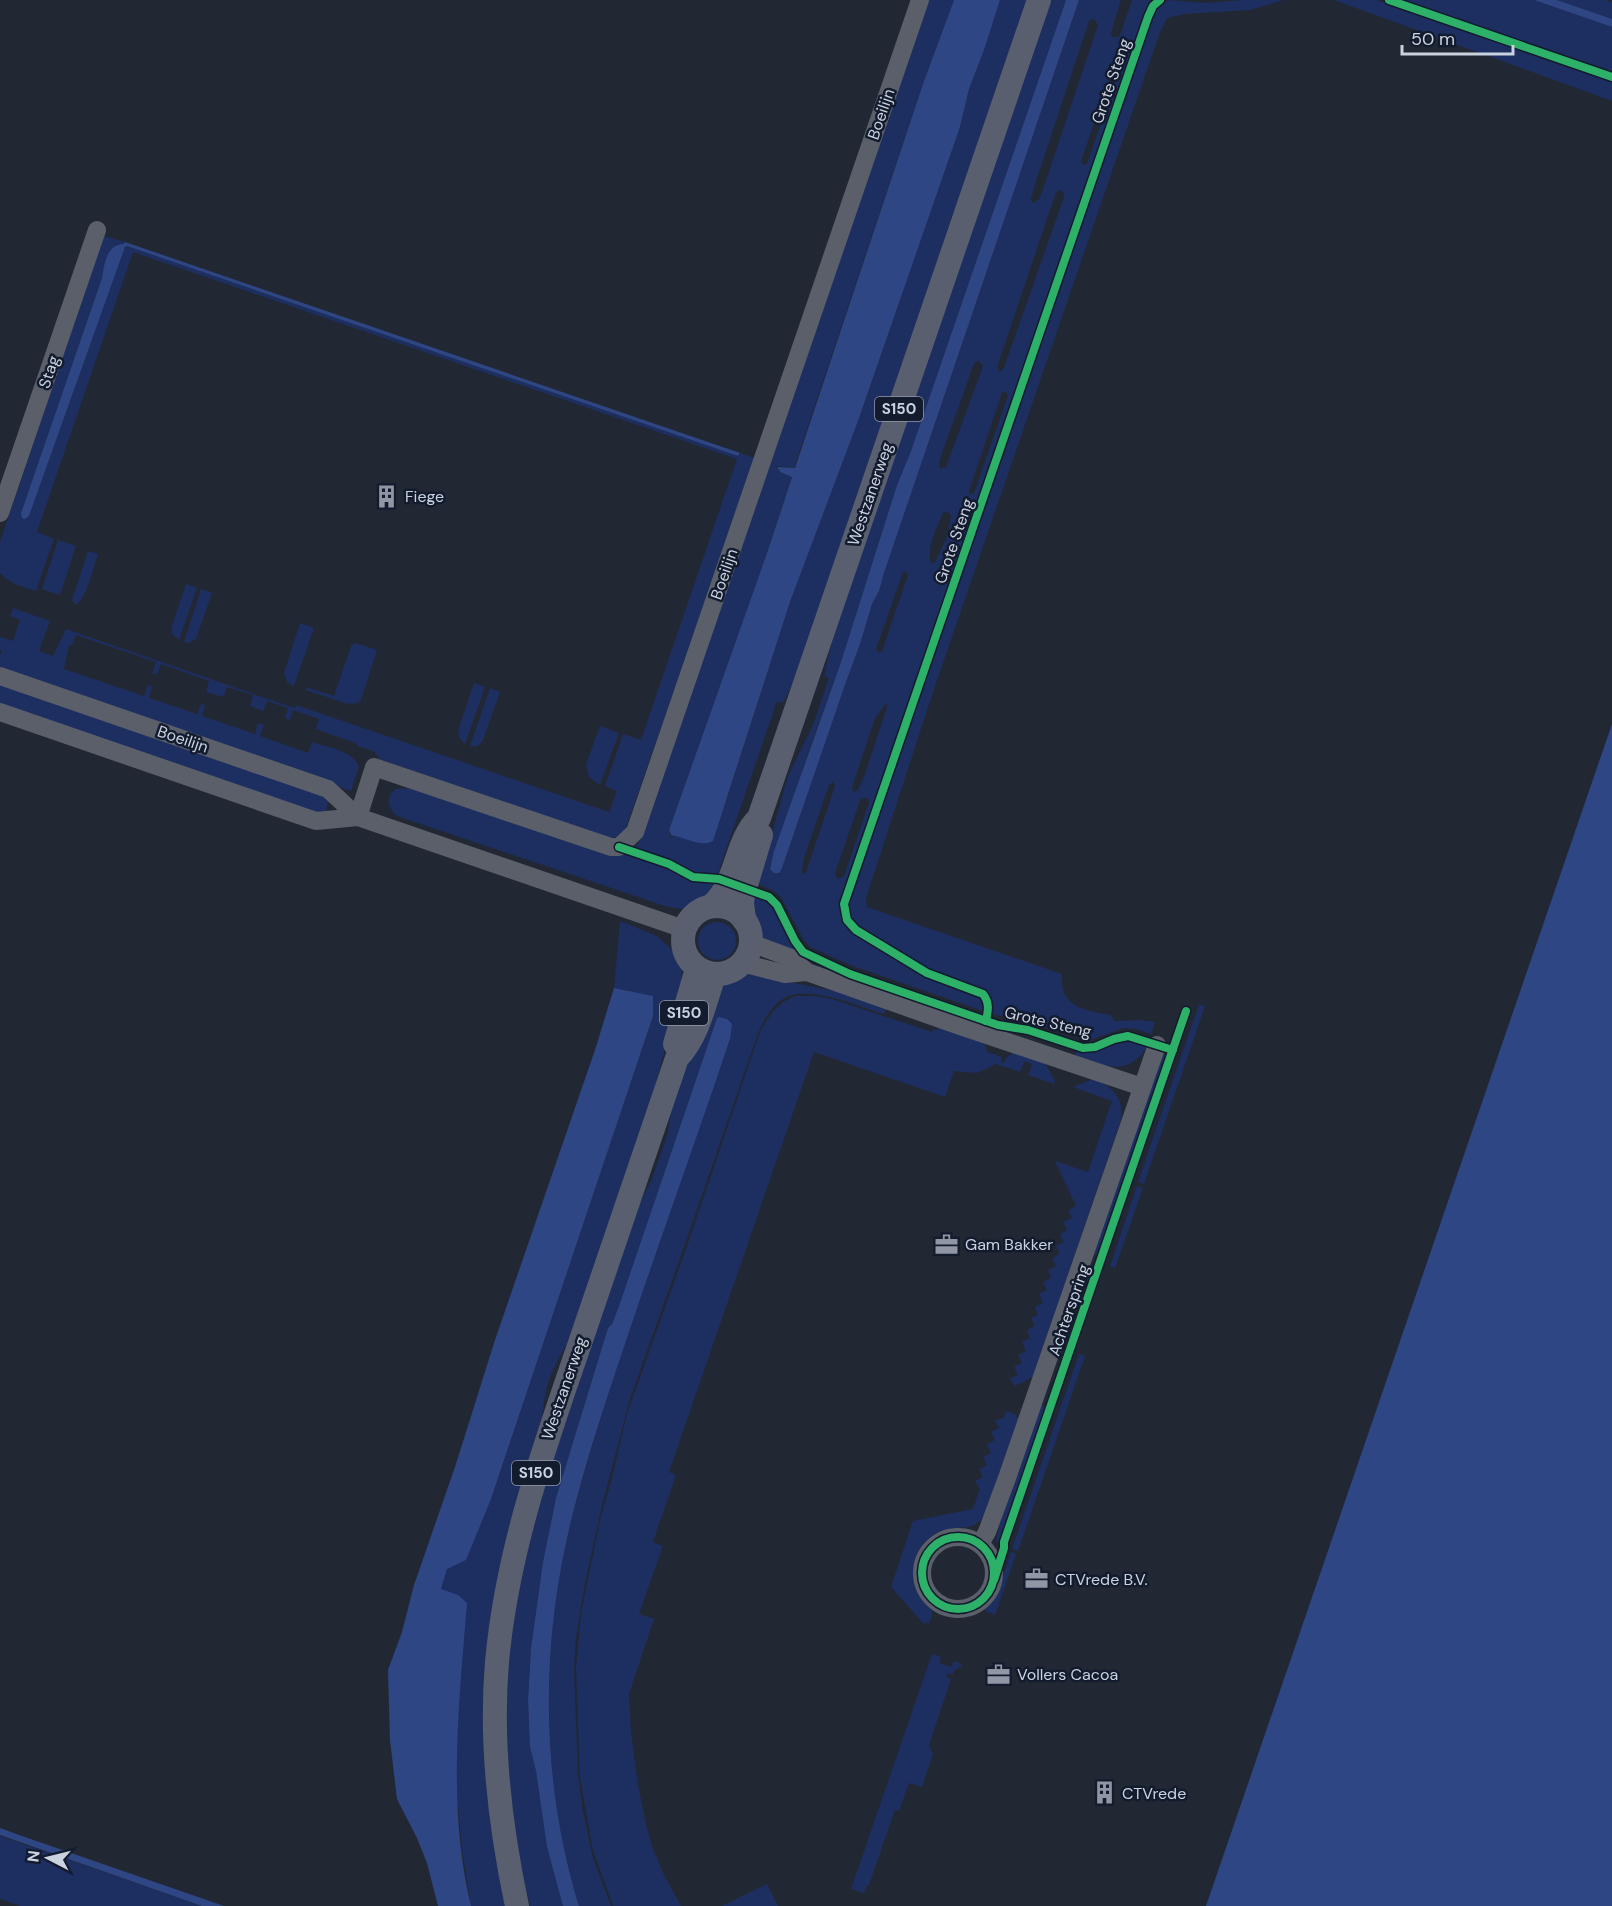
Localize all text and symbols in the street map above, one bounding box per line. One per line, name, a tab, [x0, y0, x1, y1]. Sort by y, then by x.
scale bar	[1402, 18, 1513, 56]
text: 50 m	[1411, 27, 1455, 51]
street label: Grote Steng	[1087, 36, 1135, 126]
street label: Boeilijn	[863, 86, 899, 142]
street label: Stag	[34, 353, 64, 391]
road number: S150	[875, 397, 923, 421]
street label: Westzanerweg	[843, 440, 898, 548]
building icon: Fiege	[374, 483, 400, 509]
place label: Fiege	[405, 486, 444, 507]
street label: Grote Steng	[930, 496, 978, 586]
street label: Boeilijn	[706, 546, 742, 602]
street label: Boeilijn	[155, 721, 211, 757]
road number: S150	[660, 1001, 708, 1025]
street label: Grote Steng	[1002, 1002, 1094, 1042]
office icon: Gam Bakker	[934, 1231, 960, 1257]
place label: Gam Bakker	[965, 1234, 1053, 1255]
street label: Achterspring	[1044, 1261, 1094, 1359]
street label: Westzanerweg	[537, 1334, 592, 1442]
road number: S150	[512, 1461, 560, 1485]
office icon: CTVrede B.V.	[1024, 1566, 1050, 1592]
place label: CTVrede B.V.	[1055, 1569, 1148, 1590]
office icon: Vollers Cacoa	[986, 1661, 1012, 1687]
place label: Vollers Cacoa	[1017, 1664, 1118, 1685]
building icon: CTVrede	[1091, 1780, 1117, 1806]
place label: CTVrede	[1122, 1783, 1186, 1804]
north arrow	[18, 1828, 78, 1888]
text: N	[22, 1849, 45, 1863]

